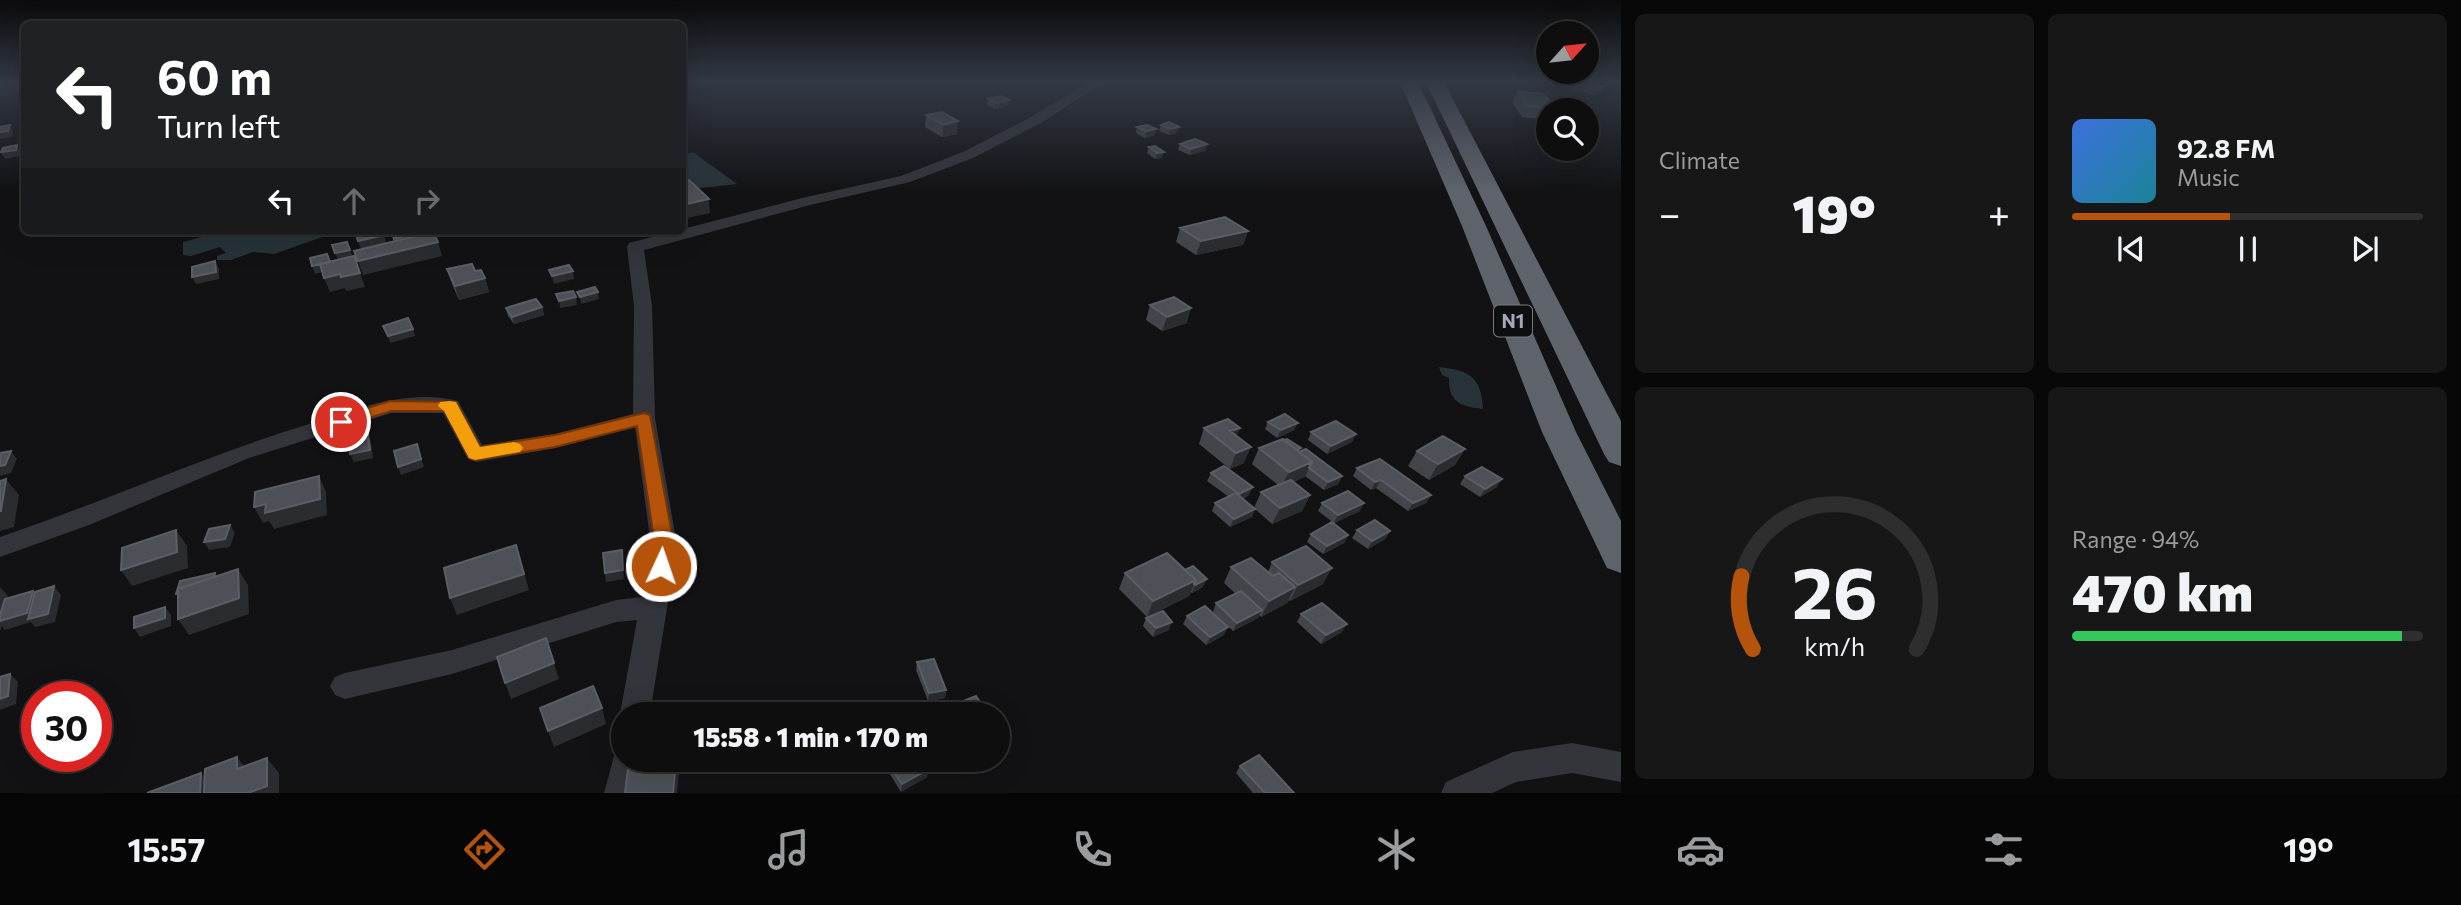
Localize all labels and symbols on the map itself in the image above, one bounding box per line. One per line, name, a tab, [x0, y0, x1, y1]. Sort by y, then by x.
north arrow	[1536, 21, 1600, 84]
road number: N1	[1494, 306, 1532, 336]
pin	[311, 392, 371, 452]
position arrow	[624, 529, 698, 603]
speed limit sign: 30	[21, 681, 112, 772]

